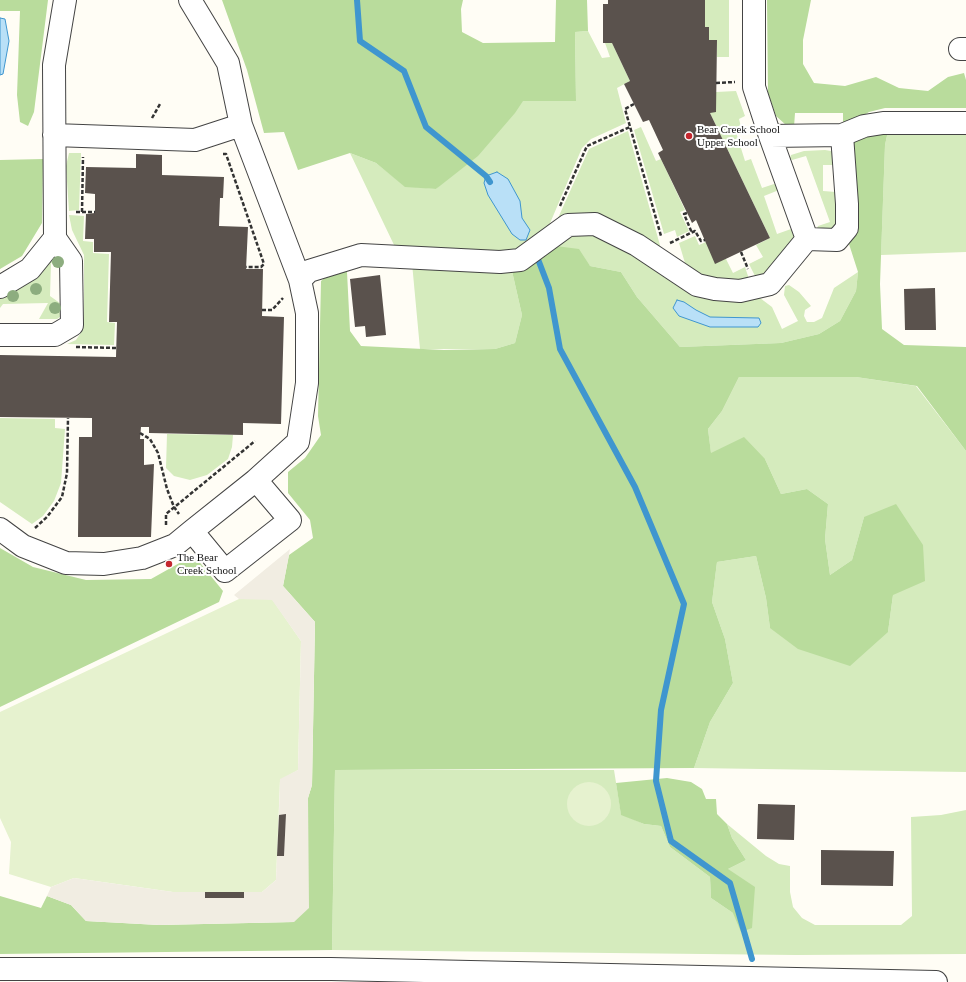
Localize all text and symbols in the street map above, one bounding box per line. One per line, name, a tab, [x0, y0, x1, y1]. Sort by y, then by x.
place label: Bear Creek School Upper School	[697, 123, 780, 149]
marker: Bear Creek School Upper School	[684, 131, 694, 141]
place label: The Bear Creek School	[177, 551, 237, 577]
marker: The Bear Creek School	[164, 559, 174, 569]

